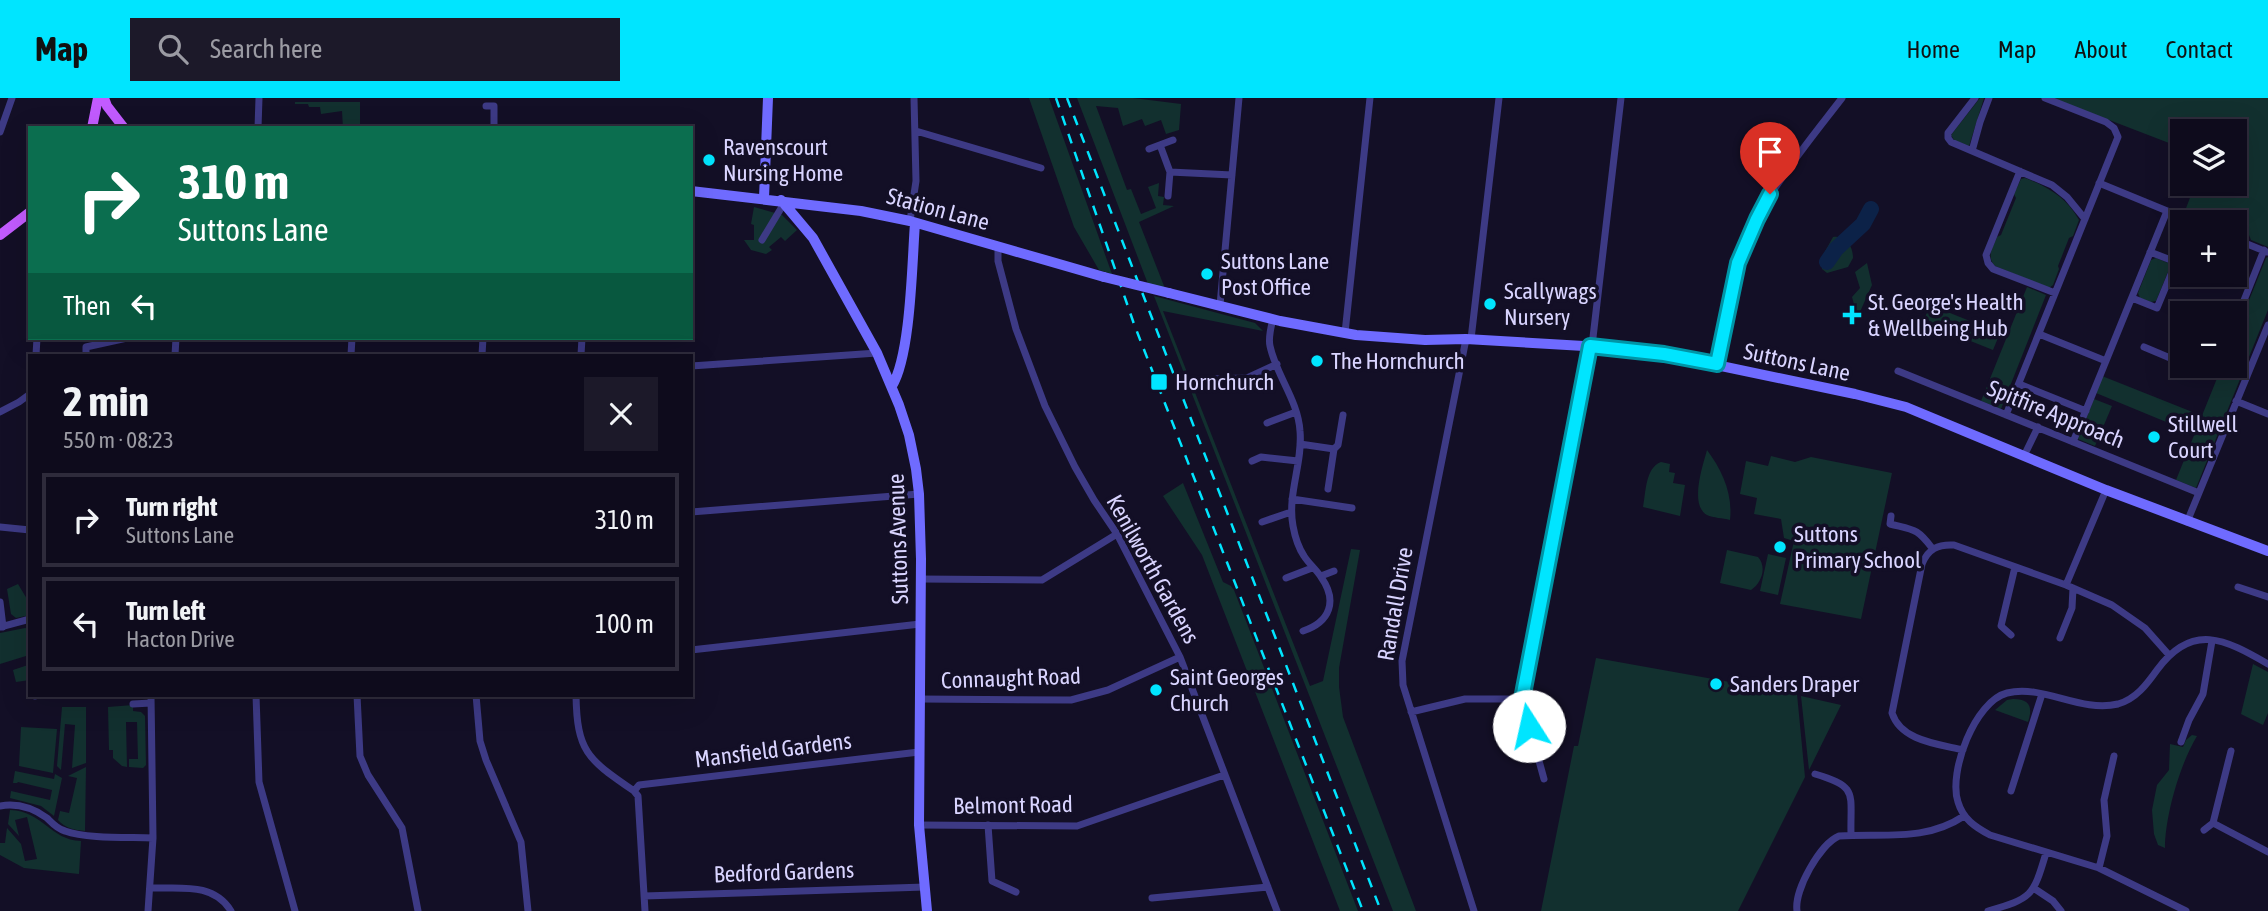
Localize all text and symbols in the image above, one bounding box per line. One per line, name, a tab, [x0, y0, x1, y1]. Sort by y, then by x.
search box	[130, 18, 620, 81]
text: Map	[35, 30, 88, 68]
icon: search	[154, 30, 192, 68]
text: Search here	[210, 34, 322, 64]
text: Home	[1906, 36, 1960, 63]
text: Map	[1998, 36, 2036, 63]
text: About	[2074, 36, 2127, 63]
text: Contact	[2165, 36, 2233, 63]
map controls	[2170, 119, 2247, 378]
button: layers	[2170, 119, 2247, 196]
pin	[1740, 122, 1800, 194]
icon: arrive	[1751, 133, 1789, 171]
place label: Ravenscourt Nursing Home	[723, 134, 843, 186]
marker: Ravenscourt Nursing Home	[701, 152, 717, 168]
text: 310 m	[178, 153, 289, 209]
icon: right	[63, 154, 154, 245]
street label: Station Lane	[884, 183, 992, 235]
button: +	[2170, 210, 2247, 287]
text: Suttons Lane	[178, 211, 329, 248]
place label: Suttons Lane Post Office	[1221, 248, 1329, 300]
marker: Suttons Lane Post Office	[1199, 266, 1215, 282]
place label: Scallywags Nursery	[1504, 278, 1597, 330]
icon: left	[125, 287, 163, 325]
place label: St. George's Health & Wellbeing Hub	[1868, 289, 2024, 341]
text: Then	[63, 291, 111, 321]
marker: Scallywags Nursery	[1482, 296, 1498, 312]
button: −	[2170, 301, 2247, 378]
marker: St. George's Health & Wellbeing Hub	[1842, 305, 1862, 325]
street label: Suttons Lane	[1741, 338, 1853, 386]
place label: The Hornchurch	[1331, 348, 1465, 374]
marker: The Hornchurch	[1309, 353, 1325, 369]
place label: Hornchurch	[1175, 369, 1274, 395]
marker: Hornchurch	[1149, 372, 1169, 392]
street label: Spitfire Approach	[1984, 375, 2128, 453]
text: 2 min	[63, 377, 149, 425]
button: close	[584, 377, 658, 451]
place label: Stillwell Court	[2168, 411, 2238, 463]
text: 550 m · 08:23	[63, 427, 174, 453]
marker: Stillwell Court	[2146, 429, 2162, 445]
street label: Suttons Avenue	[883, 473, 913, 605]
street label: Kenilworth Gardens	[1101, 490, 1205, 648]
text: Turn right	[126, 492, 217, 522]
icon: right	[67, 501, 105, 539]
text: 310 m	[595, 505, 654, 535]
place label: Suttons Primary School	[1794, 521, 1921, 573]
text: Suttons Lane	[126, 522, 234, 548]
marker: Suttons Primary School	[1772, 539, 1788, 555]
street label: Randall Drive	[1372, 545, 1418, 663]
text: Turn left	[126, 596, 206, 626]
icon: left	[67, 605, 105, 643]
text: 100 m	[595, 609, 654, 639]
text: Hacton Drive	[126, 626, 235, 652]
street label: Connaught Road	[941, 663, 1081, 693]
place label: Saint Georges Church	[1170, 664, 1284, 716]
place label: Sanders Draper	[1730, 671, 1860, 697]
marker: Sanders Draper	[1708, 676, 1724, 692]
marker: Saint Georges Church	[1148, 682, 1164, 698]
position arrow	[1492, 689, 1566, 763]
street label: Mansfield Gardens	[693, 727, 853, 773]
street label: Belmont Road	[953, 791, 1073, 819]
street label: Bedford Gardens	[713, 857, 855, 887]

